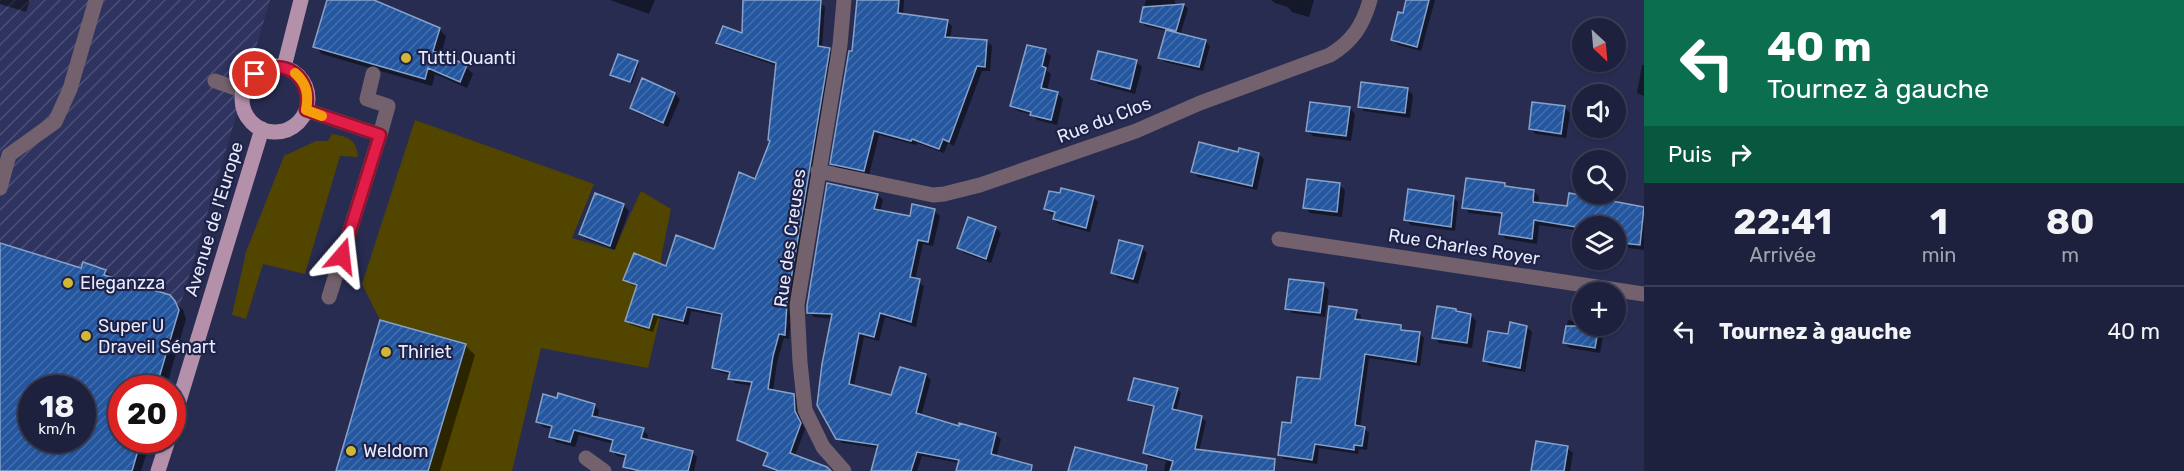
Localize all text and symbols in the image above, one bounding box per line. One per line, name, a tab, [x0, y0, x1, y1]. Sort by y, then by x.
north arrow	[1572, 18, 1626, 72]
map controls	[1572, 18, 1626, 336]
text: 40 m	[1767, 22, 1872, 72]
icon: left	[1668, 24, 1746, 102]
place label: Tutti Quanti	[418, 47, 516, 69]
pin	[229, 48, 280, 99]
marker: Tutti Quanti	[399, 51, 413, 65]
icon: arrive	[238, 57, 271, 90]
text: Tournez à gauche	[1767, 73, 1989, 105]
button: sound	[1572, 84, 1626, 138]
street label: Rue du Clos	[1054, 92, 1154, 148]
icon: right	[1724, 138, 1757, 171]
street label: Avenue de l'Europe	[180, 139, 248, 299]
text: Puis	[1668, 141, 1712, 168]
button: search	[1572, 150, 1626, 204]
street label: Rue des Creuses	[769, 167, 811, 309]
text: 22:41	[1733, 200, 1832, 243]
text: 1	[1930, 200, 1948, 243]
text: 80	[2046, 200, 2095, 243]
button: layers	[1572, 216, 1626, 270]
position arrow	[310, 224, 374, 288]
street label: Rue Charles Royer	[1387, 224, 1541, 270]
text: Arrivée	[1750, 243, 1816, 267]
text: min	[1922, 243, 1956, 267]
text: m	[2061, 243, 2079, 267]
place label: Eleganzza	[80, 272, 165, 294]
marker: Eleganzza	[61, 276, 75, 290]
button: +	[1572, 282, 1626, 336]
place label: Super U Draveil Sénart	[98, 315, 216, 358]
icon: left	[1668, 315, 1701, 348]
text: Tournez à gauche	[1719, 318, 1912, 345]
text: 40 m	[2107, 318, 2160, 345]
marker: Super U Draveil Sénart	[79, 329, 93, 343]
place label: Thiriet	[398, 341, 452, 363]
marker: Thiriet	[379, 345, 393, 359]
speed limit sign: 20	[108, 375, 186, 453]
text: 18	[39, 389, 75, 425]
text: km/h	[38, 420, 76, 438]
place label: Weldom	[363, 440, 429, 462]
marker: Weldom	[344, 444, 358, 458]

